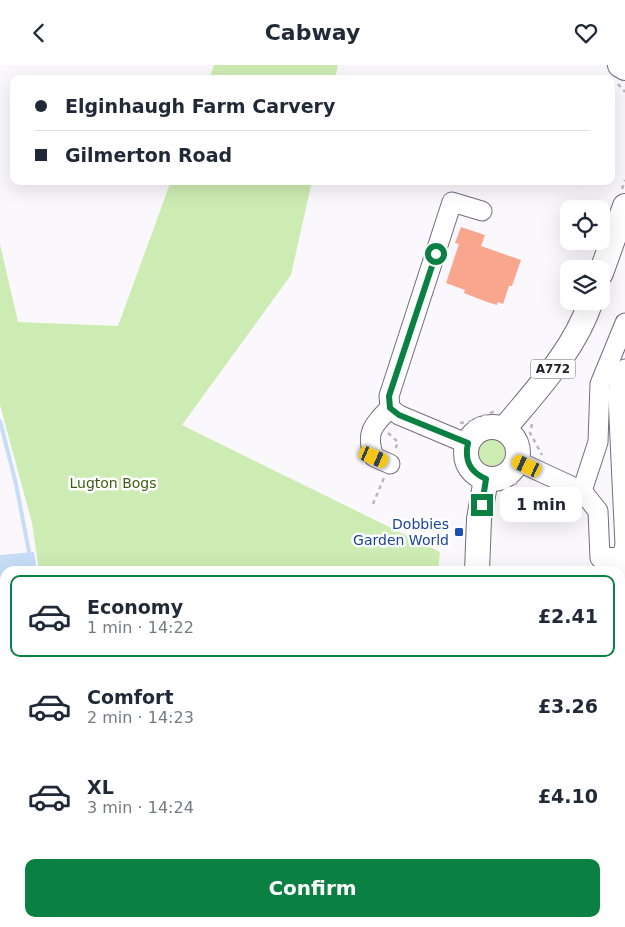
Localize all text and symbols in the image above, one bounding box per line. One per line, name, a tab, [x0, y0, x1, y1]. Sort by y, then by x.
icon: back	[25, 19, 53, 47]
icon: heart	[572, 19, 600, 47]
text: Cabway	[265, 20, 360, 45]
text: Elginhaugh Farm Carvery	[65, 95, 335, 117]
text: Gilmerton Road	[65, 144, 232, 166]
map controls	[560, 200, 610, 310]
button: locate	[560, 200, 610, 250]
route start	[425, 243, 447, 265]
button: layers	[560, 260, 610, 310]
road number: A772	[530, 359, 576, 379]
car	[357, 444, 390, 470]
car	[510, 453, 543, 479]
park label: Lugton Bogs	[69, 475, 157, 491]
callout: 1 min	[500, 487, 582, 523]
route end	[471, 494, 493, 516]
text: 1 min	[516, 495, 566, 514]
place label: Dobbies Garden World	[353, 516, 449, 548]
marker: Dobbies Garden World	[453, 526, 465, 538]
icon: car	[27, 594, 72, 639]
text: Economy	[87, 596, 183, 618]
text: £2.41	[538, 605, 598, 627]
text: 1 min · 14:22	[87, 618, 194, 637]
icon: car	[27, 684, 72, 729]
text: Comfort	[87, 686, 174, 708]
text: £3.26	[538, 695, 598, 717]
text: 2 min · 14:23	[87, 708, 194, 727]
icon: car	[27, 774, 72, 819]
text: XL	[87, 776, 114, 798]
text: £4.10	[538, 785, 598, 807]
text: 3 min · 14:24	[87, 798, 194, 817]
button: Confirm	[25, 859, 600, 917]

